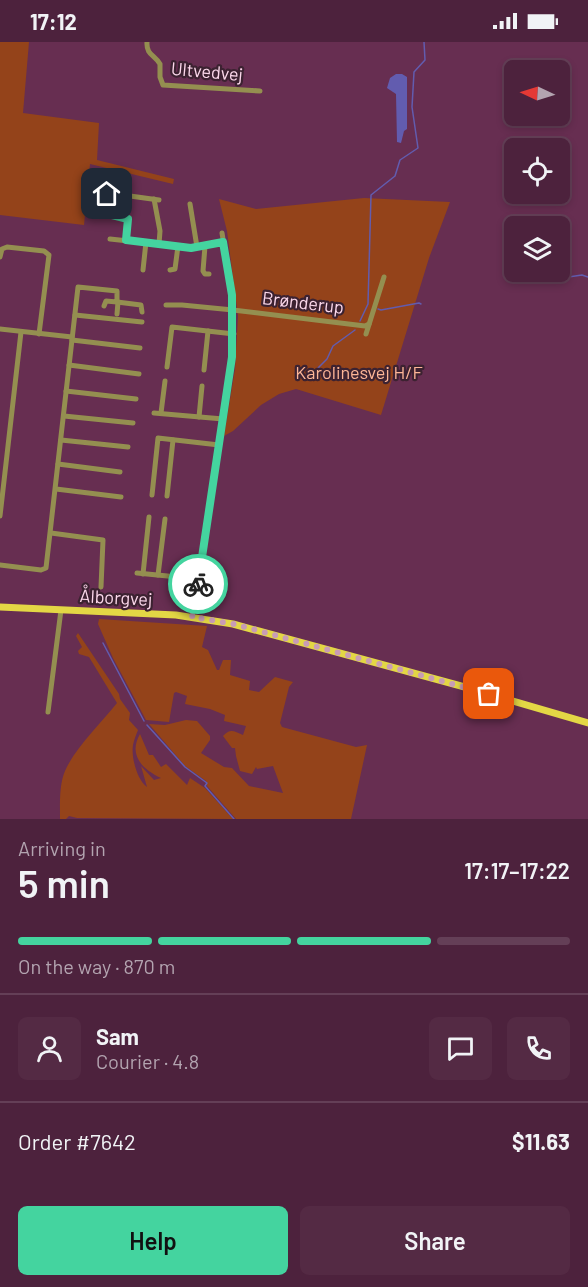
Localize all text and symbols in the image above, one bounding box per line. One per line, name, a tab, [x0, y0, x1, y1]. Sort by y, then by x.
text: 17:12	[30, 8, 77, 34]
street label: Ultvedvej	[170, 57, 244, 85]
north arrow	[504, 60, 570, 126]
map controls	[504, 60, 570, 282]
button: locate	[504, 138, 570, 204]
pin	[81, 168, 132, 219]
icon: home	[90, 177, 123, 210]
button: layers	[504, 216, 570, 282]
street label: Brønderup	[261, 286, 345, 318]
park label: Karolinesvej H/F	[295, 361, 423, 383]
courier	[168, 554, 228, 614]
icon: bike	[182, 568, 215, 601]
street label: Ålborgvej	[79, 584, 153, 610]
pin	[463, 668, 514, 719]
icon: bag	[472, 677, 505, 710]
text: Arriving in	[18, 836, 106, 860]
text: 17:17–17:22	[464, 857, 570, 883]
text: 5 min	[18, 859, 110, 906]
text: On the way · 870 m	[18, 954, 175, 978]
button: person	[18, 1017, 81, 1080]
button: chat	[429, 1017, 492, 1080]
button: phone	[507, 1017, 570, 1080]
text: Sam	[96, 1023, 139, 1049]
text: Courier · 4.8	[96, 1049, 199, 1073]
text: Order #7642	[18, 1128, 136, 1154]
text: $11.63	[512, 1128, 570, 1154]
button: Help	[18, 1206, 288, 1275]
button: Share	[300, 1206, 570, 1275]

